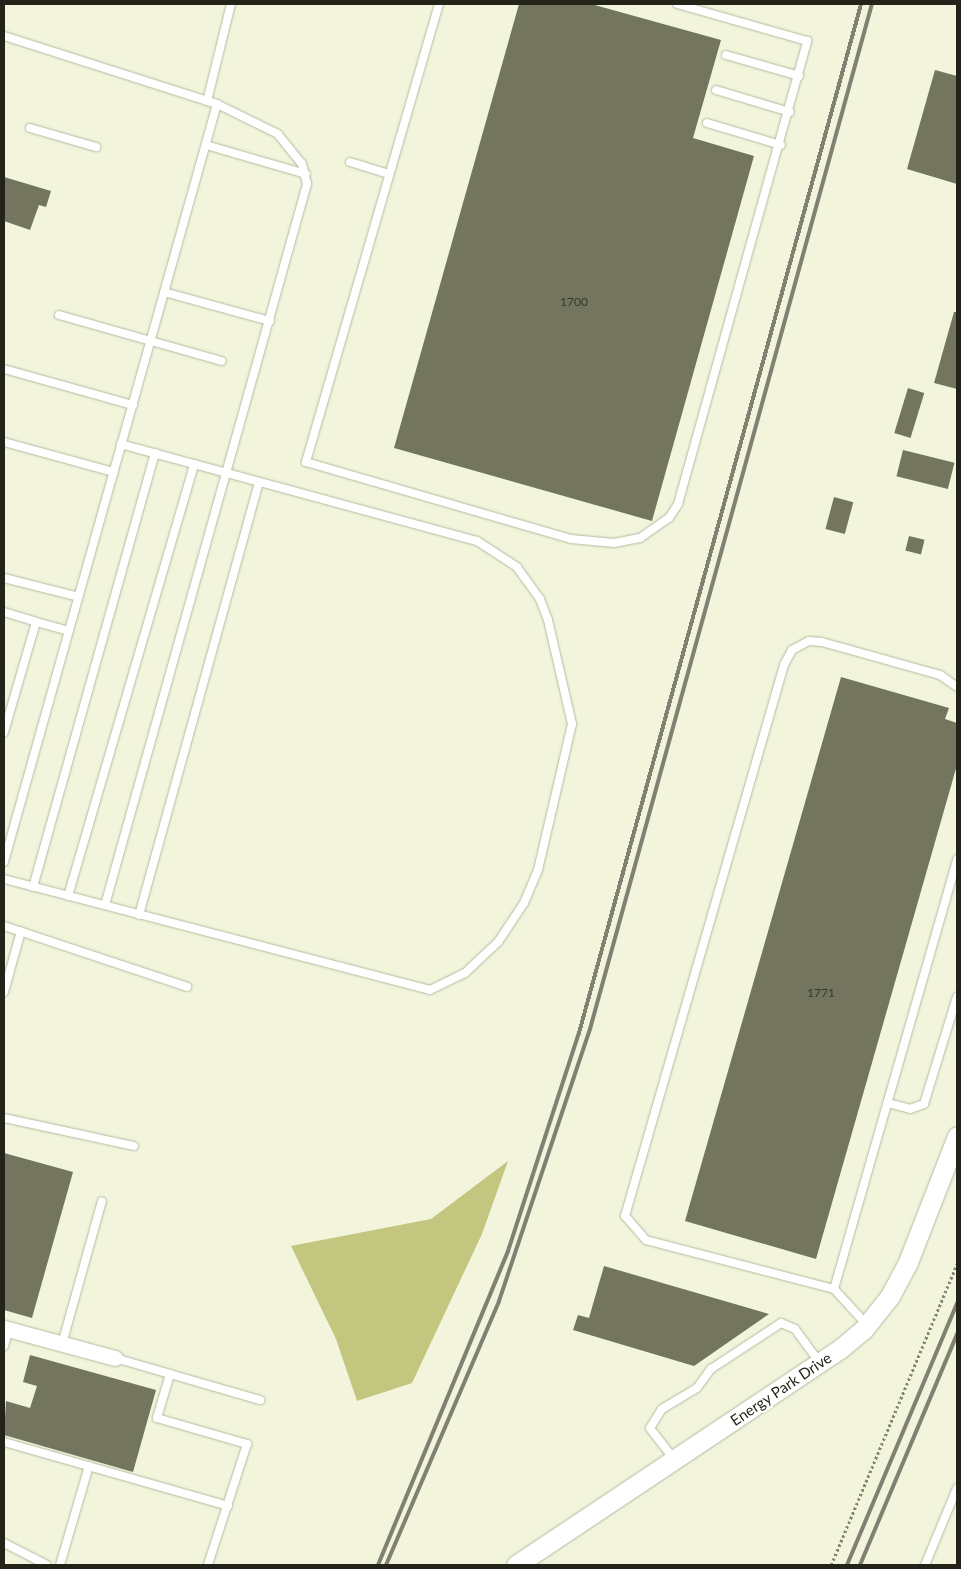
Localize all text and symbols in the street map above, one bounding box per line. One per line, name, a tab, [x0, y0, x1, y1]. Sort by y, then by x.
house number: 1700	[560, 295, 588, 309]
house number: 1771	[807, 986, 835, 1000]
street label: Energy Park Drive	[727, 1348, 835, 1430]

